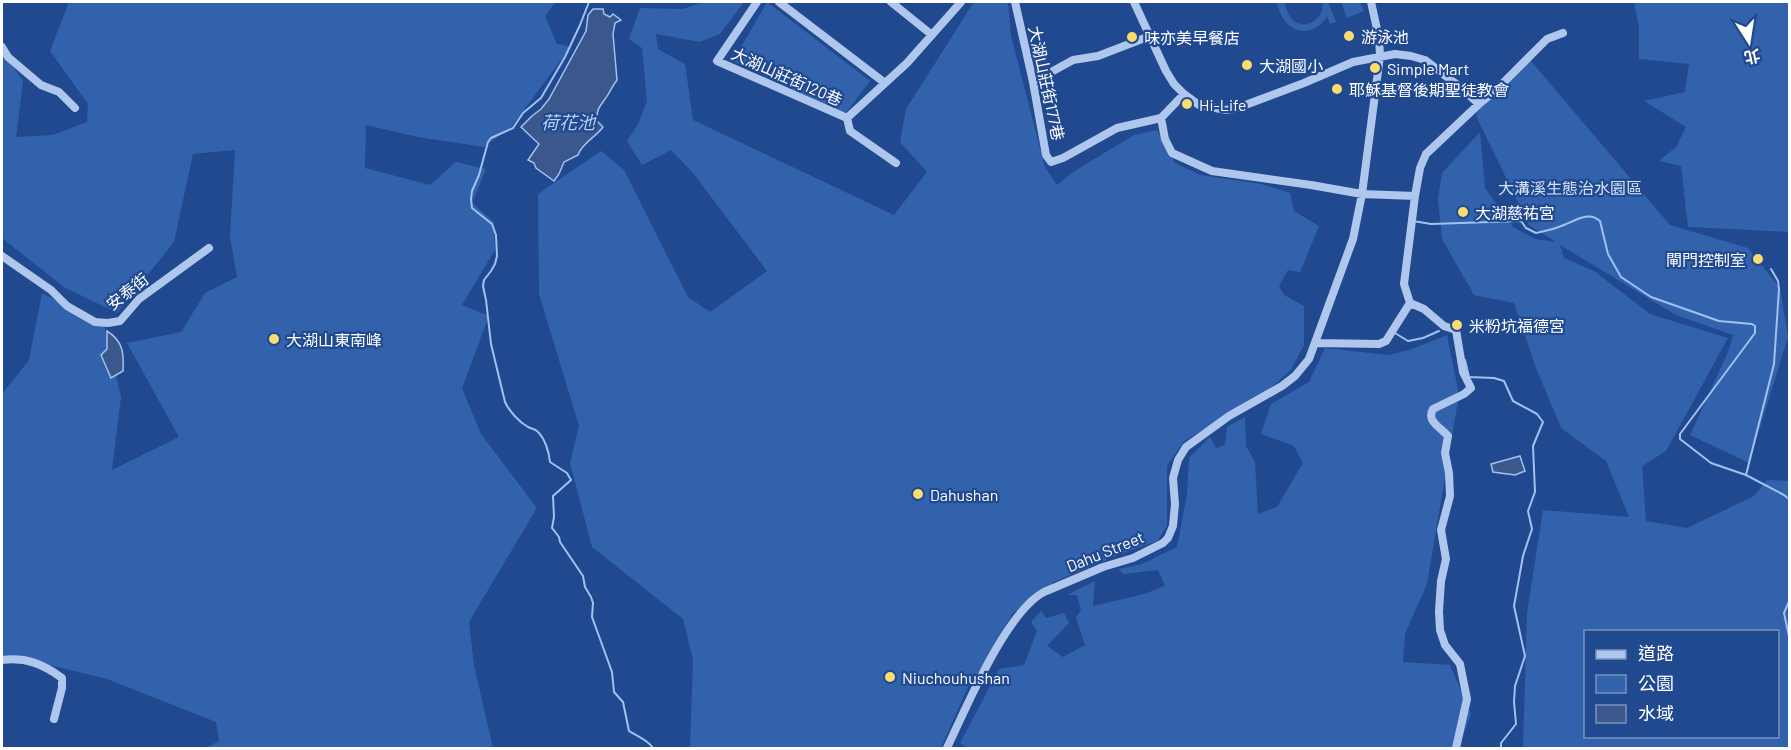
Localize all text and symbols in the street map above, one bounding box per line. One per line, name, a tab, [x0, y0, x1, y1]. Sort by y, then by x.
north arrow	[1719, 12, 1779, 72]
street label: 大湖山莊街177巷	[1026, 24, 1068, 142]
place label: 游泳池	[1361, 27, 1409, 46]
place label: 味亦美早餐店	[1144, 28, 1240, 47]
marker: 游泳池	[1342, 29, 1356, 43]
marker: 味亦美早餐店	[1125, 30, 1139, 44]
street label: 大湖山莊街120巷	[729, 43, 845, 109]
text: 北	[1742, 46, 1762, 68]
place label: 大湖國小	[1259, 56, 1323, 75]
marker: 大湖國小	[1240, 58, 1254, 72]
place label: Simple Mart	[1387, 59, 1469, 78]
marker: Simple Mart	[1368, 61, 1382, 75]
place label: 耶穌基督後期聖徒教會	[1349, 80, 1509, 99]
marker: 耶穌基督後期聖徒教會	[1330, 82, 1344, 96]
place label: Hi-Life	[1199, 95, 1247, 114]
marker: Hi-Life	[1180, 97, 1194, 111]
water label: 荷花池	[541, 111, 597, 133]
park label: 大溝溪生態治水園區	[1498, 178, 1642, 197]
place label: 大湖慈祐宮	[1475, 203, 1555, 222]
marker: 大湖慈祐宮	[1456, 205, 1470, 219]
place label: 閘門控制室	[1666, 250, 1746, 269]
marker: 閘門控制室	[1751, 252, 1765, 266]
street label: 安泰街	[102, 269, 152, 313]
place label: 米粉坑福德宮	[1469, 316, 1565, 335]
marker: 米粉坑福德宮	[1450, 318, 1464, 332]
place label: 大湖山東南峰	[286, 330, 382, 349]
marker: 大湖山東南峰	[267, 332, 281, 346]
place label: Dahushan	[930, 485, 998, 504]
marker: Dahushan	[911, 487, 925, 501]
street label: Dahu Street	[1063, 527, 1147, 575]
legend	[1584, 630, 1779, 738]
text: 道路	[1638, 642, 1674, 664]
place label: Niuchouhushan	[902, 668, 1010, 687]
marker: Niuchouhushan	[883, 670, 897, 684]
text: 公園	[1638, 672, 1674, 694]
text: 水域	[1638, 702, 1674, 724]

